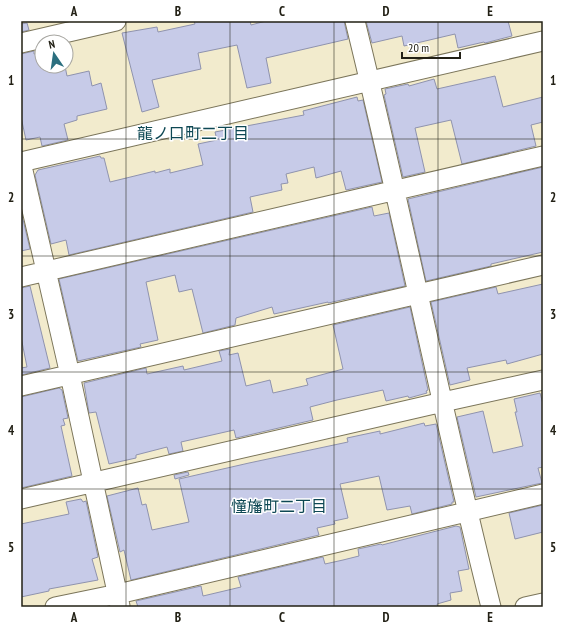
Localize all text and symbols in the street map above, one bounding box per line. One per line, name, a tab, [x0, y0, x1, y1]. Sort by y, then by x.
text: A	[70, 3, 78, 20]
text: B	[175, 3, 181, 20]
text: C	[279, 3, 285, 20]
text: D	[383, 3, 390, 20]
text: E	[487, 3, 493, 20]
north arrow	[34, 34, 74, 74]
scale bar	[402, 34, 460, 60]
text: N	[47, 37, 56, 52]
text: 20 m	[408, 40, 429, 55]
text: 1	[8, 72, 14, 89]
text: 1	[550, 72, 556, 89]
district label: 龍ノ口町二丁目	[137, 123, 249, 143]
text: 2	[8, 189, 14, 206]
text: 2	[550, 189, 556, 206]
text: 3	[8, 306, 14, 323]
text: 3	[550, 306, 556, 323]
text: 4	[8, 422, 15, 439]
text: 4	[550, 422, 557, 439]
district label: 憧旛町二丁目	[231, 496, 327, 516]
text: 5	[8, 539, 14, 556]
text: 5	[550, 539, 556, 556]
text: A	[70, 609, 78, 626]
text: B	[175, 609, 181, 626]
text: C	[279, 609, 285, 626]
text: D	[383, 609, 390, 626]
text: E	[487, 609, 493, 626]

